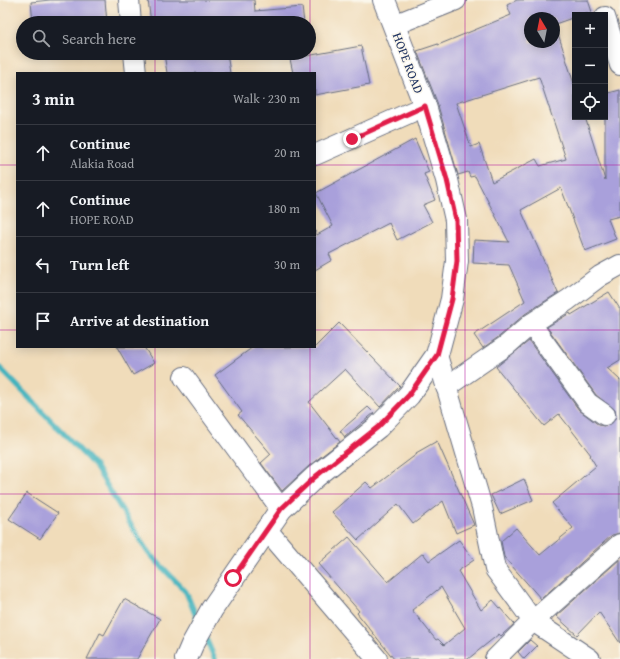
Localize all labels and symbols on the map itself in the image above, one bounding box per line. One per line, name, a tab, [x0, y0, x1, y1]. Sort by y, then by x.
north arrow	[524, 12, 560, 48]
street label: HOPE ROAD	[388, 30, 428, 96]
route end	[343, 130, 361, 148]
route start	[224, 569, 242, 587]

